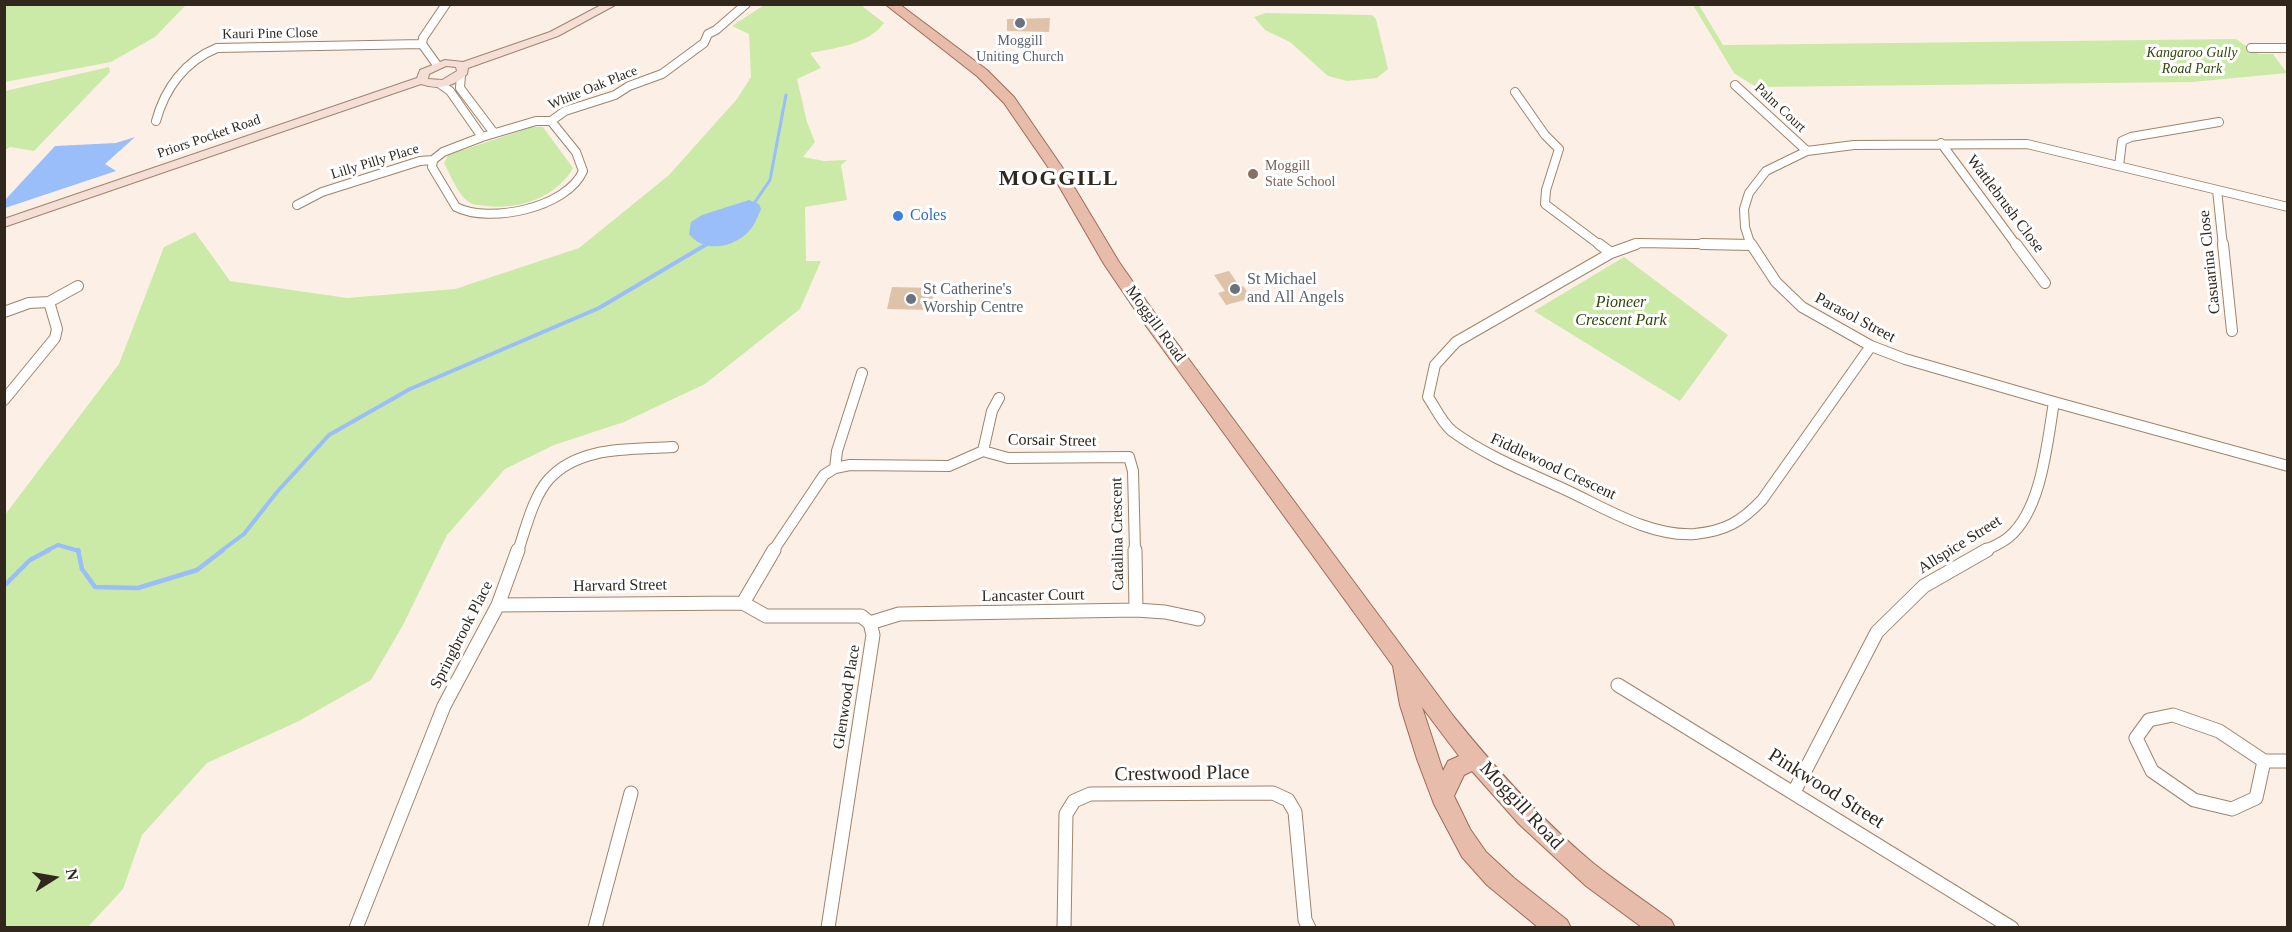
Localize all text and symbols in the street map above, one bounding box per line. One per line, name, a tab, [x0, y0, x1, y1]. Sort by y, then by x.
marker: Moggill Uniting Church	[1013, 16, 1027, 30]
street label: Kauri Pine Close	[222, 25, 318, 43]
place label: Moggill Uniting Church	[976, 33, 1064, 66]
park label: Kangaroo Gully Road Park	[2147, 45, 2237, 78]
street label: White Oak Place	[546, 62, 640, 114]
street label: Palm Court	[1751, 80, 1809, 136]
street label: Priors Pocket Road	[155, 111, 263, 163]
street label: Lilly Pilly Place	[329, 141, 421, 183]
street label: Wattlebrush Close	[1962, 151, 2048, 257]
place label: Moggill State School	[1265, 158, 1335, 190]
district label: MOGGILL	[999, 166, 1119, 192]
marker: Moggill State School	[1246, 167, 1260, 181]
place label: Coles	[910, 206, 946, 226]
marker: Coles	[891, 209, 905, 223]
street label: Casuarina Close	[2195, 209, 2225, 315]
place label: St Michael and All Angels	[1247, 270, 1344, 308]
place label: St Catherine's Worship Centre	[923, 280, 1023, 318]
street label: Moggill Road	[1121, 282, 1189, 366]
marker: St Michael and All Angels	[1228, 282, 1242, 296]
street label: Parasol Street	[1811, 289, 1899, 347]
marker: St Catherine's Worship Centre	[904, 292, 918, 306]
park label: Pioneer Crescent Park	[1575, 293, 1667, 331]
street label: Fiddlewood Crescent	[1487, 429, 1619, 505]
street label: Corsair Street	[1008, 431, 1096, 451]
street label: Catalina Crescent	[1107, 477, 1129, 591]
street label: Allspice Street	[1915, 512, 2005, 578]
street label: Harvard Street	[573, 576, 667, 596]
street label: Springbrook Place	[427, 578, 497, 692]
street label: Lancaster Court	[982, 586, 1084, 606]
street label: Glenwood Place	[829, 643, 865, 751]
street label: Pinkwood Street	[1763, 744, 1889, 834]
street label: Moggill Road	[1474, 757, 1568, 855]
street label: Crestwood Place	[1114, 761, 1250, 787]
north arrow	[24, 848, 84, 908]
text: N	[63, 867, 82, 882]

